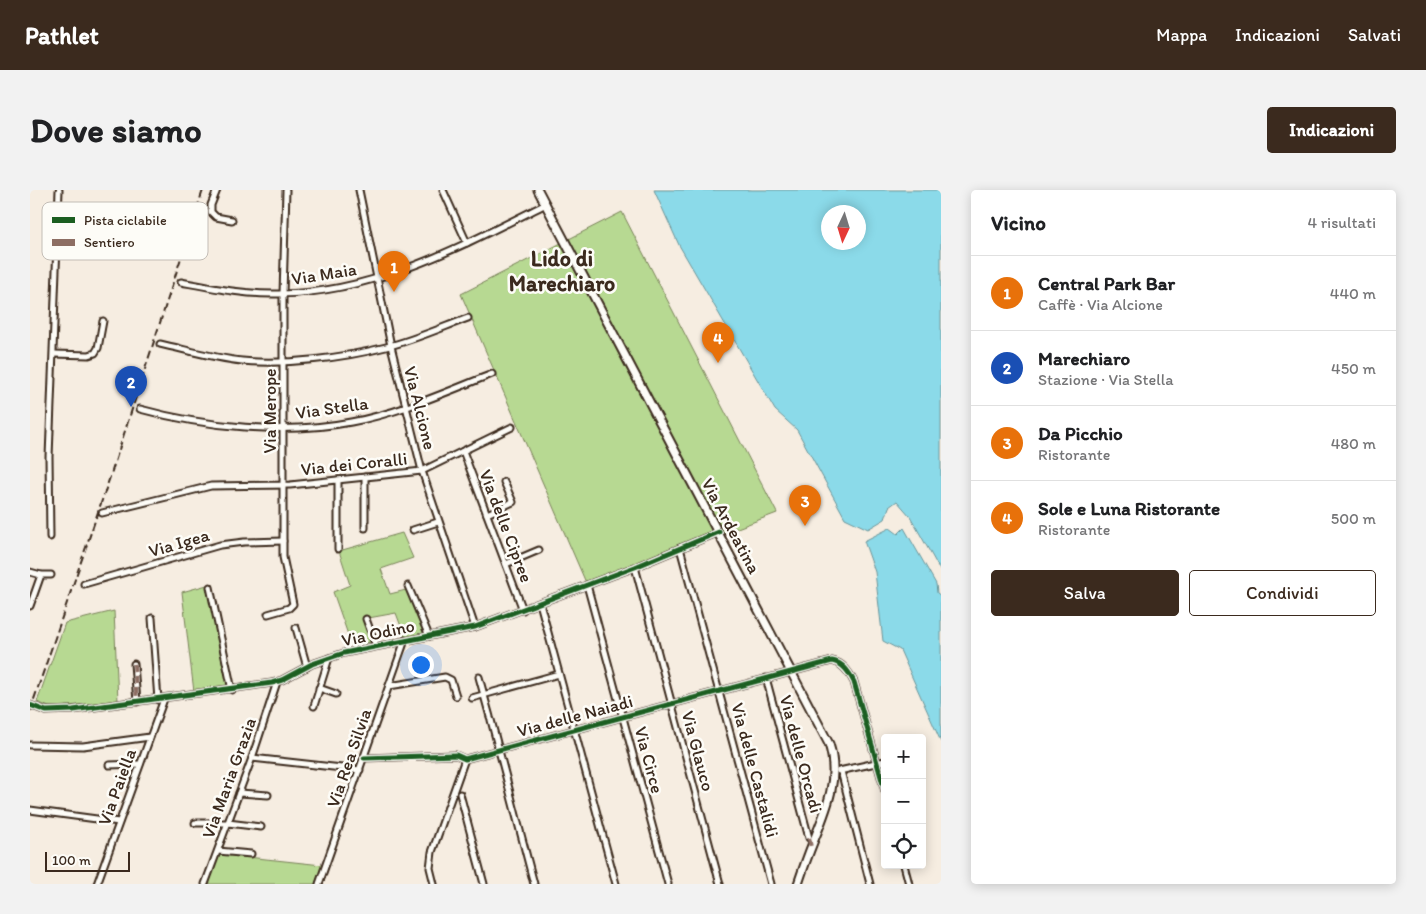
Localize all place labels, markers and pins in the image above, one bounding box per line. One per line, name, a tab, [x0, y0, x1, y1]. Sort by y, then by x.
pin: 1	[378, 251, 410, 292]
pin: 4	[702, 322, 734, 363]
pin: 2	[115, 366, 147, 407]
pin: 3	[789, 485, 821, 526]

